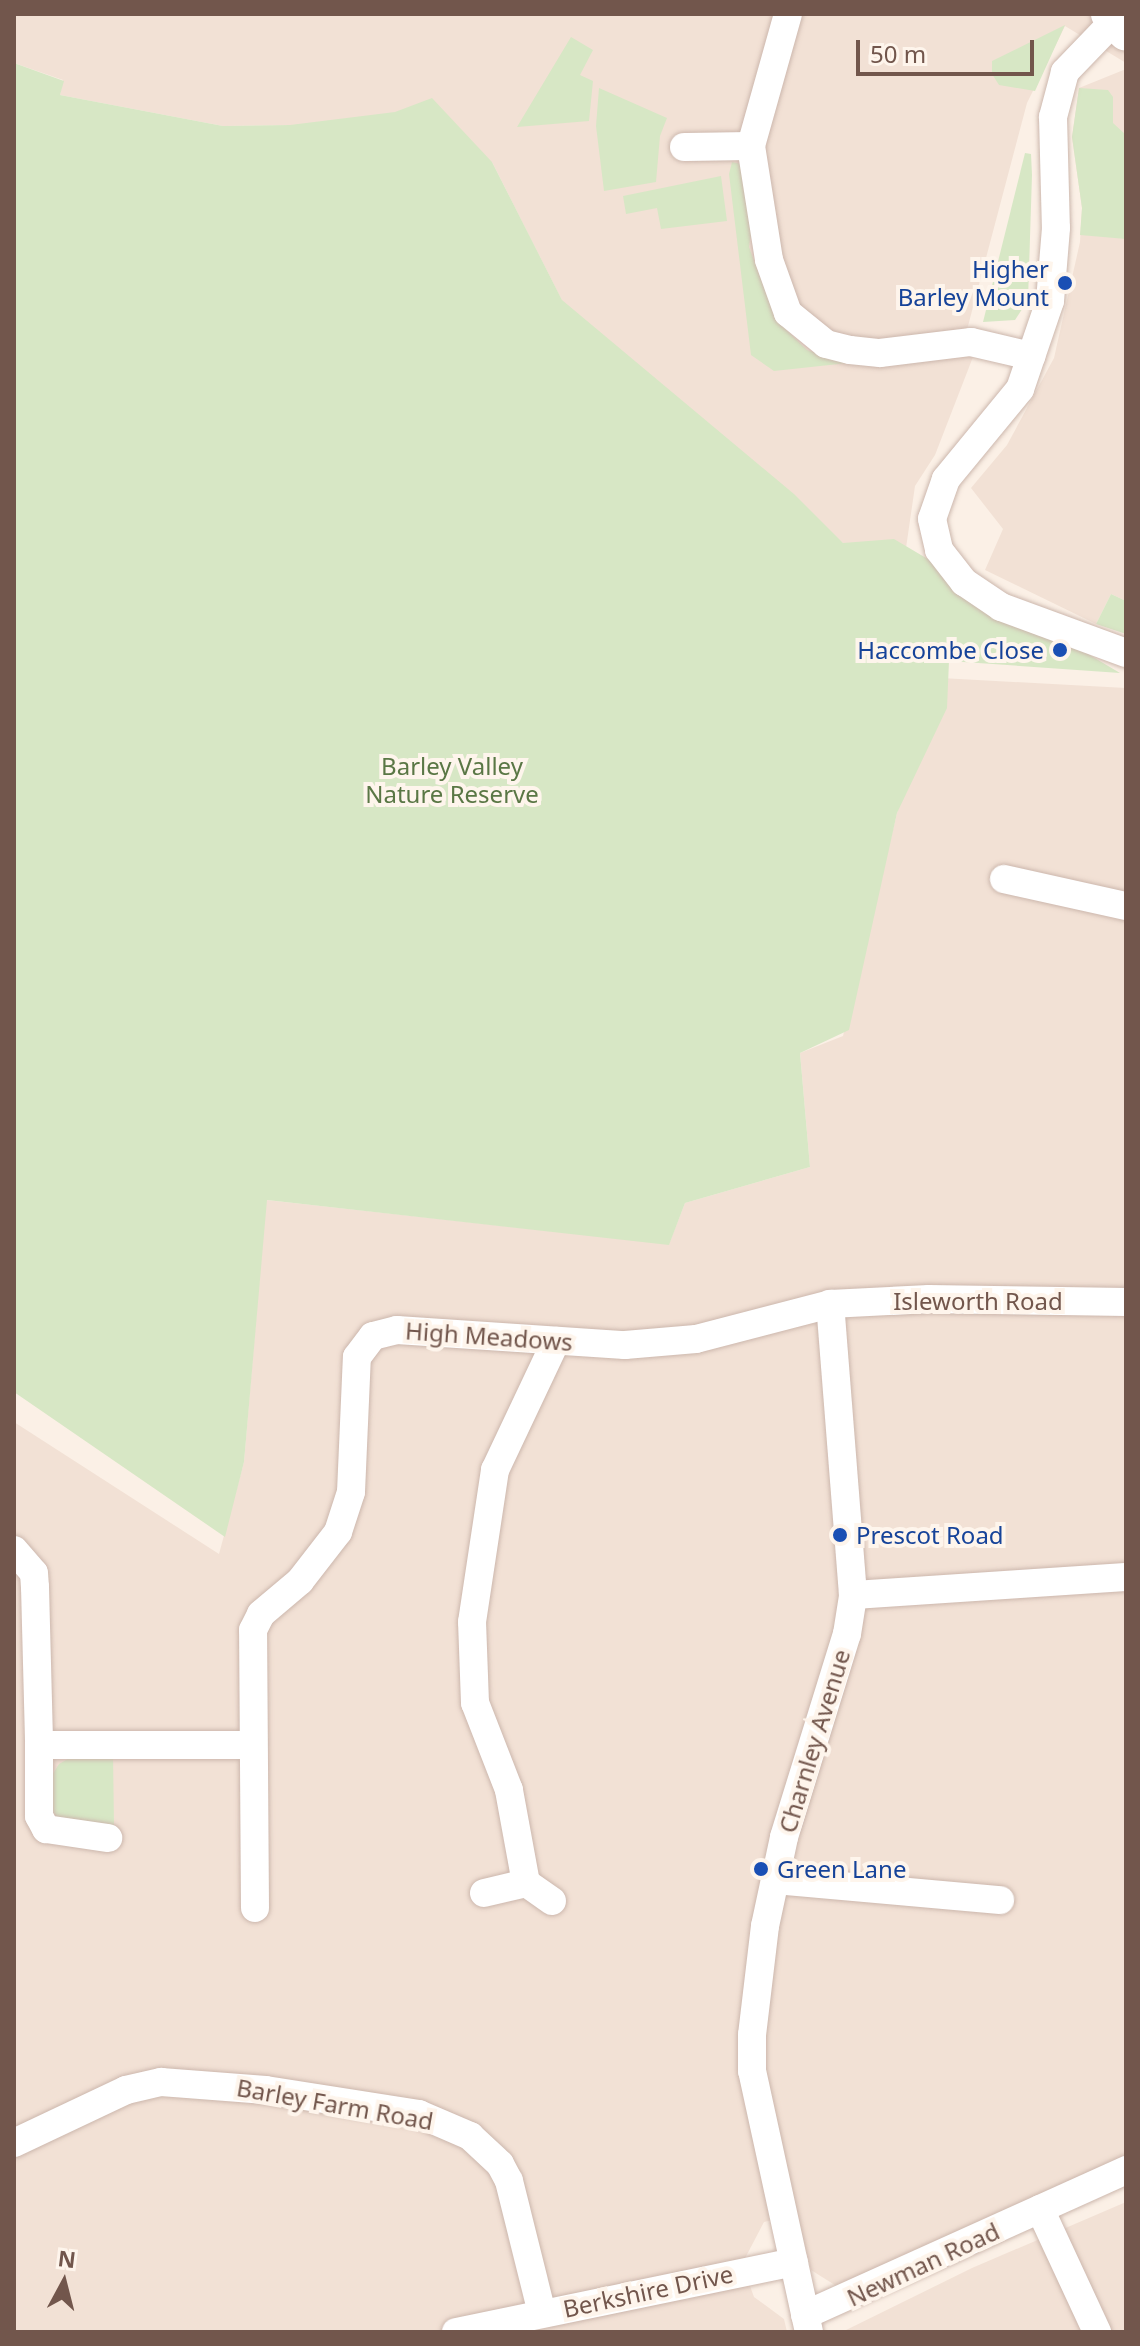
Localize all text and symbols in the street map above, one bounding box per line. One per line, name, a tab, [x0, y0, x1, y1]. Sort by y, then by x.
scale bar	[860, 24, 1038, 74]
text: 50 m	[870, 37, 926, 70]
place label: Higher Barley Mount	[898, 255, 1049, 311]
marker: Higher Barley Mount	[1056, 274, 1074, 292]
place label: Haccombe Close	[857, 636, 1044, 664]
marker: Haccombe Close	[1051, 641, 1069, 659]
park label: Barley Valley Nature Reserve	[365, 752, 539, 808]
street label: Isleworth Road	[893, 1287, 1063, 1315]
street label: High Meadows	[404, 1316, 574, 1356]
place label: Prescot Road	[856, 1521, 1004, 1549]
marker: Prescot Road	[831, 1526, 849, 1544]
street label: Charnley Avenue	[772, 1646, 856, 1836]
place label: Green Lane	[777, 1855, 906, 1883]
marker: Green Lane	[752, 1860, 770, 1878]
street label: Barley Farm Road	[235, 2073, 435, 2135]
street label: Newman Road	[842, 2216, 1004, 2312]
north arrow	[24, 2242, 104, 2322]
text: N	[56, 2242, 78, 2274]
street label: Berkshire Drive	[560, 2259, 736, 2323]

